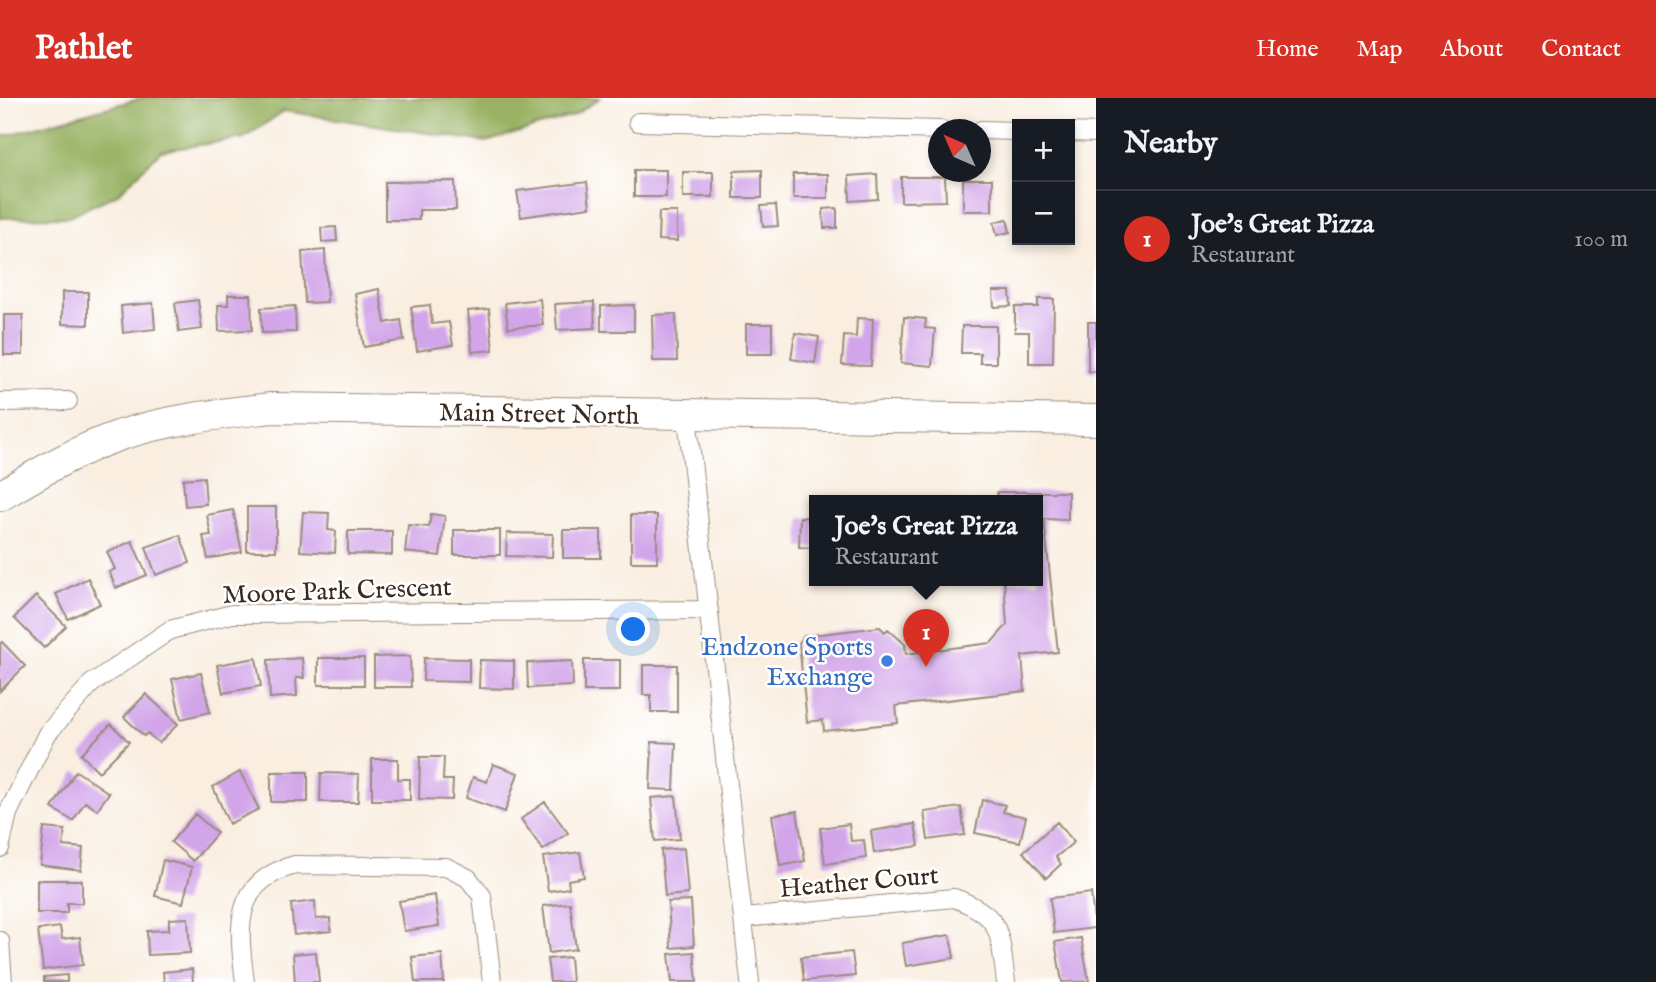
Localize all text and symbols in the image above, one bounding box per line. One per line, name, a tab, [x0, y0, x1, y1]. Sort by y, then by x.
text: Pathlet	[35, 28, 132, 70]
text: Home	[1256, 34, 1319, 65]
text: Map	[1357, 34, 1403, 65]
text: About	[1441, 34, 1503, 65]
text: Contact	[1541, 34, 1621, 65]
north arrow	[928, 119, 991, 182]
map controls	[1012, 119, 1075, 245]
button: +	[1012, 119, 1075, 182]
text: Nearby	[1124, 125, 1217, 163]
button: −	[1012, 182, 1075, 245]
text: Joe's Great Pizza	[1191, 208, 1374, 241]
text: 1	[1143, 225, 1151, 254]
text: 100 m	[1574, 225, 1628, 254]
text: Restaurant	[1191, 241, 1295, 270]
street label: Main Street North	[438, 396, 640, 433]
popup	[809, 495, 1043, 586]
text: Joe's Great Pizza	[835, 510, 1017, 543]
text: Restaurant	[835, 543, 939, 572]
street label: Moore Park Crescent	[222, 571, 452, 612]
pin: 1	[903, 609, 949, 667]
your location	[616, 612, 650, 646]
place label: Endzone Sports Exchange	[701, 631, 873, 694]
marker: Endzone Sports Exchange	[879, 653, 895, 669]
street label: Heather Court	[778, 859, 940, 906]

